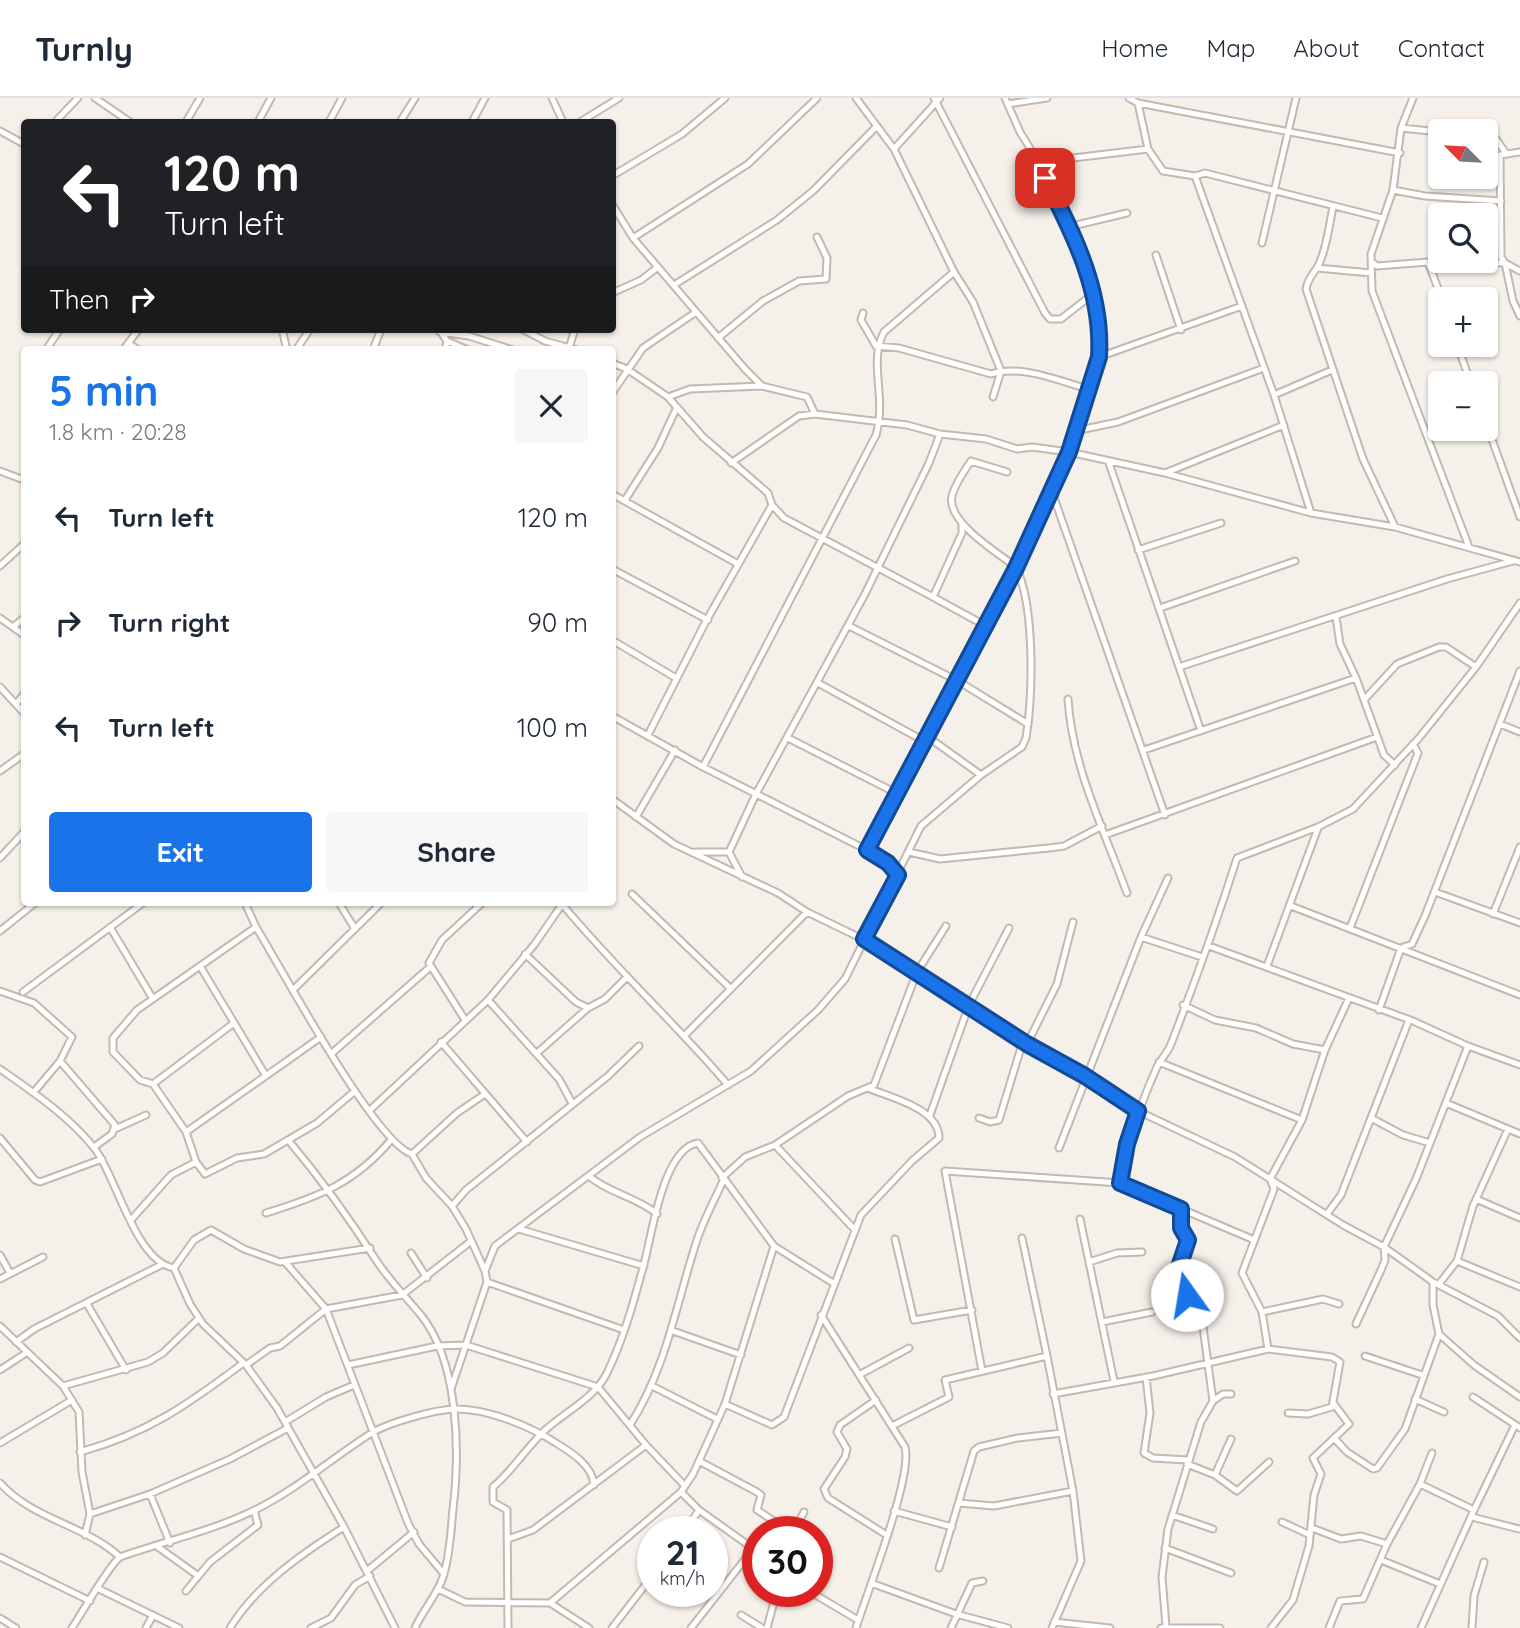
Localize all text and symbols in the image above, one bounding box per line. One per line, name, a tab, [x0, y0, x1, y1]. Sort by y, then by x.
text: Turnly	[35, 28, 133, 69]
text: Home	[1101, 33, 1168, 63]
text: Map	[1206, 33, 1255, 63]
text: About	[1293, 33, 1360, 63]
text: Contact	[1398, 33, 1485, 63]
north arrow	[1428, 119, 1498, 189]
map controls	[1428, 119, 1498, 441]
text: 120 m	[164, 142, 300, 203]
icon: left	[49, 147, 140, 238]
pin	[1015, 148, 1075, 208]
icon: arrive	[1026, 159, 1064, 197]
text: Turn left	[164, 203, 285, 243]
button: search	[1428, 203, 1498, 273]
icon: right	[123, 280, 161, 318]
text: Then	[49, 283, 109, 316]
button: +	[1428, 287, 1498, 357]
text: 5 min	[49, 364, 159, 417]
button: close	[514, 369, 588, 443]
button: −	[1428, 371, 1498, 441]
text: 1.8 km · 20:28	[49, 417, 187, 446]
icon: left	[49, 499, 87, 537]
text: Turn left	[108, 501, 215, 534]
text: 120 m	[518, 501, 588, 534]
icon: right	[49, 604, 87, 642]
text: Turn right	[108, 606, 230, 639]
text: 90 m	[527, 606, 588, 639]
icon: left	[49, 709, 87, 747]
text: Turn left	[108, 711, 215, 744]
text: 100 m	[517, 711, 588, 744]
button: Exit	[49, 812, 312, 892]
button: Share	[326, 812, 588, 892]
position arrow	[1150, 1258, 1224, 1332]
speed limit sign: 30	[742, 1516, 833, 1607]
text: 21	[666, 1530, 699, 1574]
text: km/h	[660, 1567, 705, 1590]

